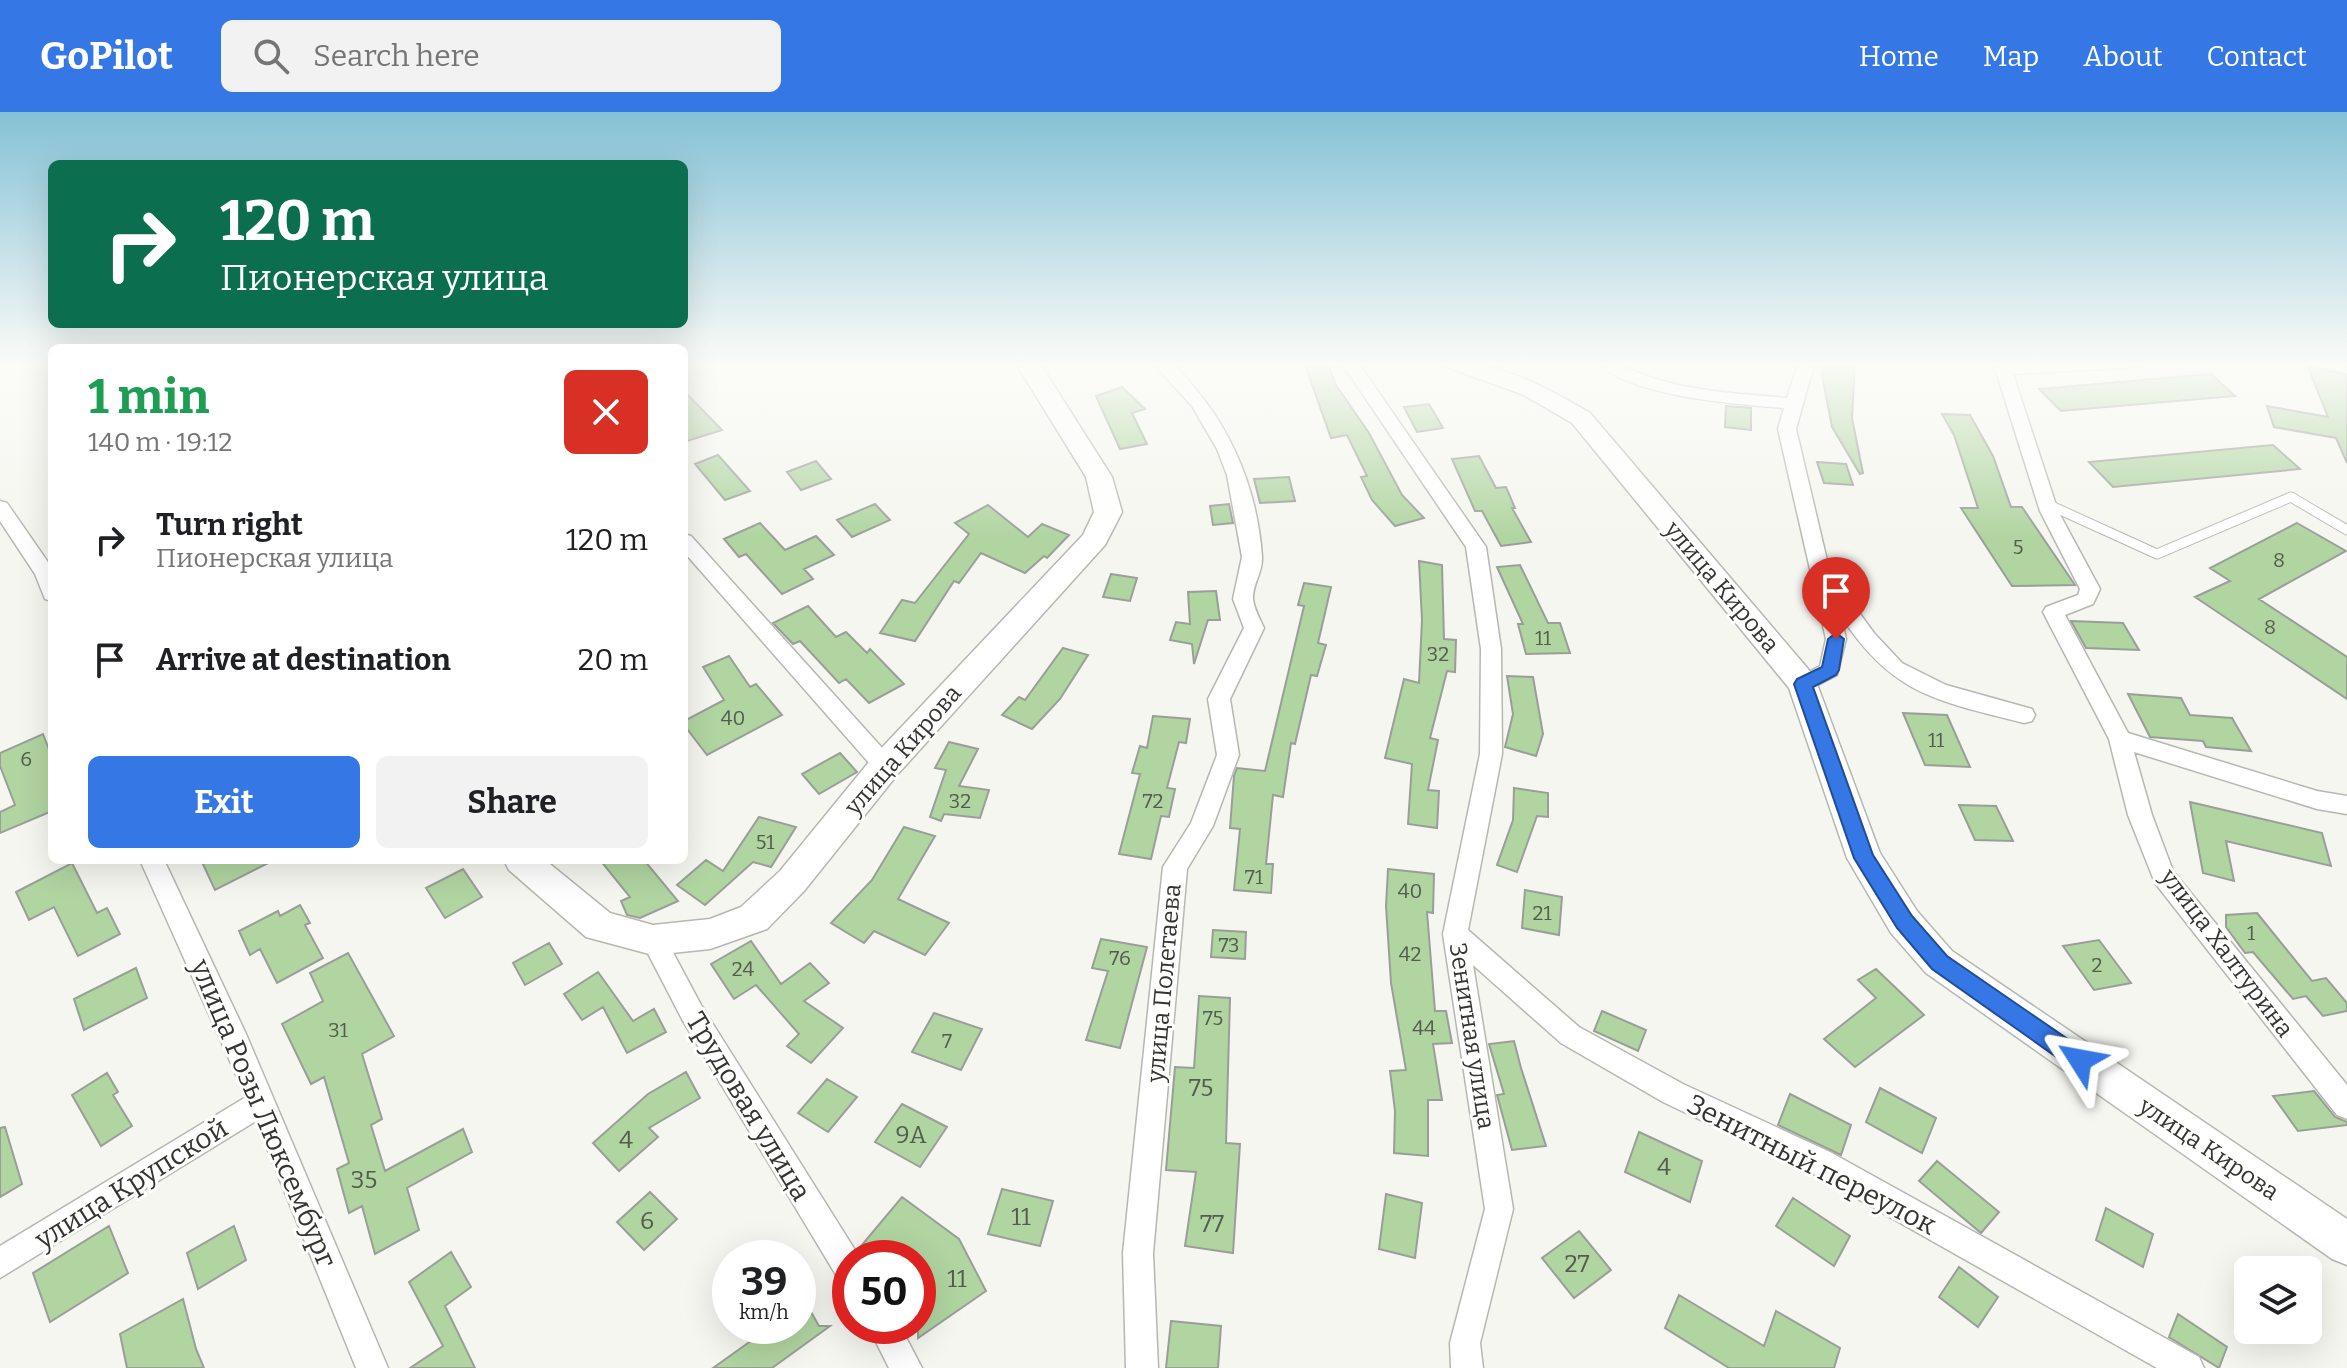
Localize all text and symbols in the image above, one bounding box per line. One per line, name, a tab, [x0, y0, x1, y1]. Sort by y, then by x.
search box	[221, 20, 781, 92]
text: GoPilot	[40, 33, 173, 79]
icon: search	[249, 34, 293, 78]
text: Search here	[313, 38, 480, 74]
text: Home	[1859, 40, 1939, 73]
text: Map	[1983, 40, 2039, 73]
text: About	[2083, 40, 2163, 73]
text: Contact	[2207, 40, 2307, 73]
text: 120 m	[220, 188, 375, 255]
icon: right	[88, 192, 192, 296]
text: Пионерская улица	[220, 256, 549, 300]
text: 1 min	[88, 368, 209, 426]
button: close	[564, 370, 648, 454]
text: 140 m · 19:12	[88, 427, 232, 458]
text: Turn right	[156, 507, 303, 543]
street label: улица Кирова	[1658, 515, 1785, 658]
icon: right	[88, 518, 132, 562]
text: 120 m	[566, 522, 648, 558]
house number: 5	[2013, 535, 2023, 559]
text: Пионерская улица	[156, 543, 393, 574]
house number: 8	[2273, 548, 2285, 572]
pin	[1802, 557, 1870, 639]
icon: arrive	[1814, 569, 1858, 613]
house number: 8	[2264, 615, 2276, 639]
house number: 11	[1535, 626, 1551, 650]
icon: arrive	[88, 638, 132, 682]
text: Arrive at destination	[156, 642, 451, 678]
text: 20 m	[578, 642, 648, 678]
house number: 32	[1427, 642, 1449, 666]
street label: улица Кирова	[838, 679, 967, 821]
house number: 40	[721, 706, 745, 730]
house number: 11	[1928, 728, 1944, 752]
house number: 6	[20, 747, 32, 771]
button: Exit	[88, 756, 360, 848]
button: Share	[376, 756, 648, 848]
house number: 32	[949, 789, 971, 813]
house number: 72	[1143, 789, 1163, 813]
house number: 51	[756, 830, 774, 854]
street label: улица Халтурина	[2154, 863, 2299, 1043]
house number: 71	[1245, 865, 1263, 889]
house number: 40	[1398, 879, 1422, 903]
street label: улица Полетаева	[1141, 883, 1187, 1084]
house number: 21	[1533, 901, 1552, 925]
house number: 1	[2247, 921, 2255, 945]
house number: 73	[1218, 933, 1240, 957]
street label: Зенитная улица	[1443, 941, 1501, 1131]
house number: 42	[1399, 942, 1421, 966]
house number: 76	[1109, 946, 1131, 970]
street label: улица Розы Люксембург	[183, 953, 343, 1272]
house number: 2	[2092, 953, 2102, 977]
house number: 24	[732, 957, 755, 981]
street label: Трудовая улица	[679, 1006, 818, 1206]
house number: 75	[1203, 1006, 1223, 1030]
house number: 44	[1412, 1016, 1436, 1040]
house number: 31	[328, 1018, 348, 1042]
position arrow	[2038, 1018, 2122, 1102]
house number: 7	[942, 1029, 952, 1053]
house number: 75	[1189, 1074, 1213, 1102]
street label: Зенитный переулок	[1682, 1087, 1942, 1242]
street label: улица Кирова	[2133, 1091, 2284, 1206]
street label: улица Крупской	[28, 1111, 234, 1256]
house number: 9А	[895, 1121, 927, 1149]
house number: 4	[619, 1126, 633, 1154]
house number: 4	[1657, 1153, 1671, 1181]
house number: 35	[351, 1166, 377, 1194]
house number: 11	[1011, 1203, 1031, 1231]
house number: 6	[640, 1207, 654, 1235]
house number: 77	[1200, 1210, 1224, 1238]
speed limit sign: 50	[832, 1240, 936, 1344]
house number: 27	[1565, 1250, 1589, 1278]
map controls	[2234, 1256, 2322, 1344]
button: layers	[2234, 1256, 2322, 1344]
text: 39	[741, 1258, 787, 1306]
house number: 11	[947, 1265, 967, 1293]
text: km/h	[739, 1300, 789, 1324]

